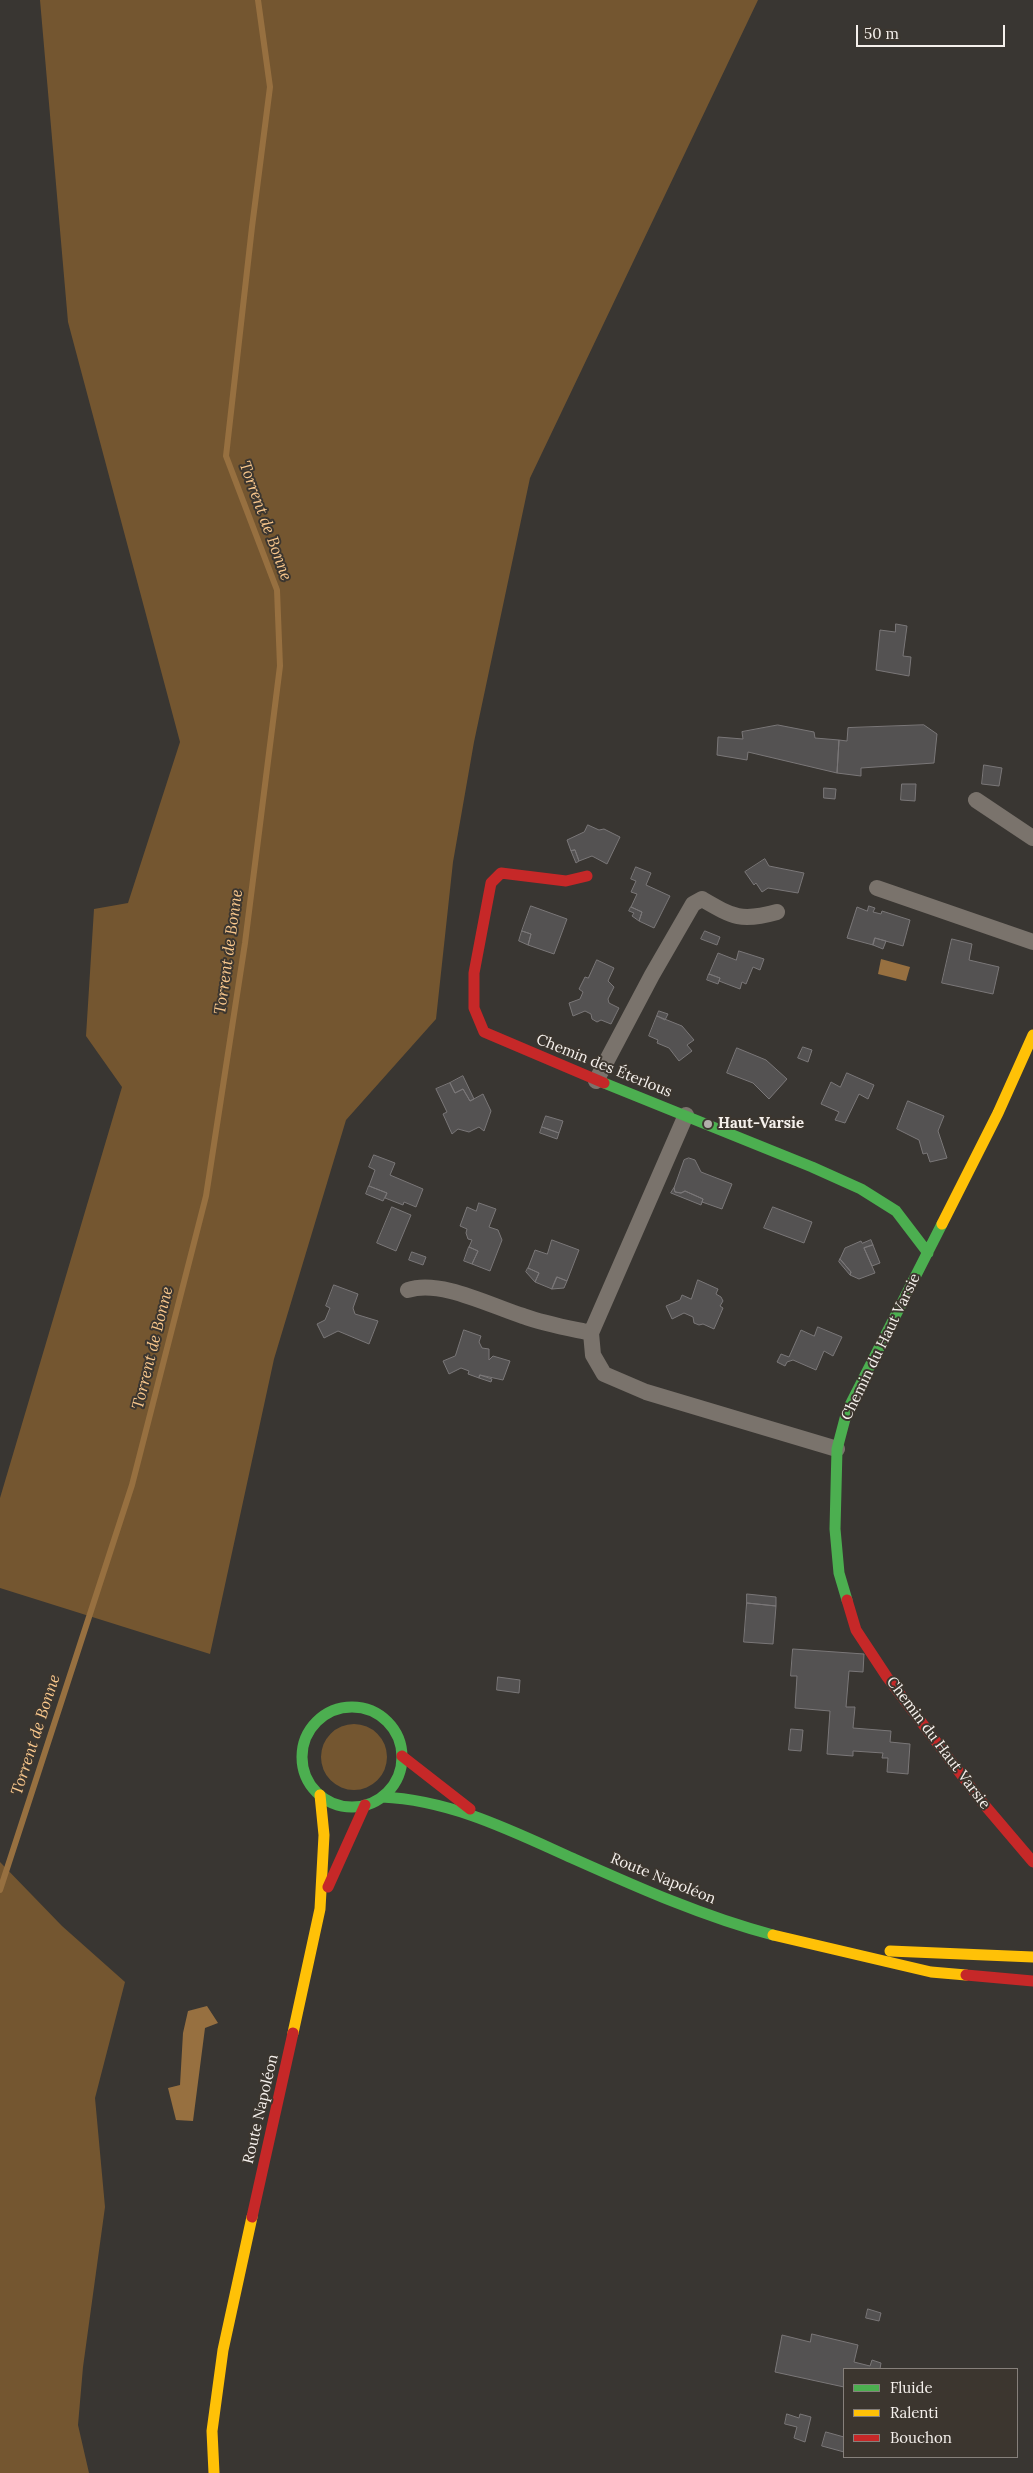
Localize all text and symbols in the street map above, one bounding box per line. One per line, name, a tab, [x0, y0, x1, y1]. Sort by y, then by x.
scale bar	[858, 15, 1007, 47]
text: 50 m	[864, 24, 899, 43]
water label: Torrent de Bonne	[234, 459, 296, 583]
water label: Torrent de Bonne	[211, 888, 247, 1016]
street label: Chemin des Éterlous	[534, 1031, 674, 1101]
place label: Haut-Varsie	[718, 1115, 804, 1133]
marker: Haut-Varsie	[702, 1118, 714, 1130]
street label: Chemin du Haut Varsie	[838, 1271, 924, 1423]
water label: Torrent de Bonne	[128, 1285, 178, 1411]
water label: Torrent de Bonne	[7, 1672, 65, 1798]
street label: Chemin du Haut Varsie	[882, 1673, 994, 1813]
street label: Route Napoléon	[608, 1850, 718, 1908]
street label: Route Napoléon	[240, 2053, 282, 2165]
legend	[843, 2368, 1018, 2458]
text: Fluide	[890, 2378, 933, 2397]
text: Ralenti	[890, 2403, 938, 2422]
text: Bouchon	[890, 2428, 952, 2447]

